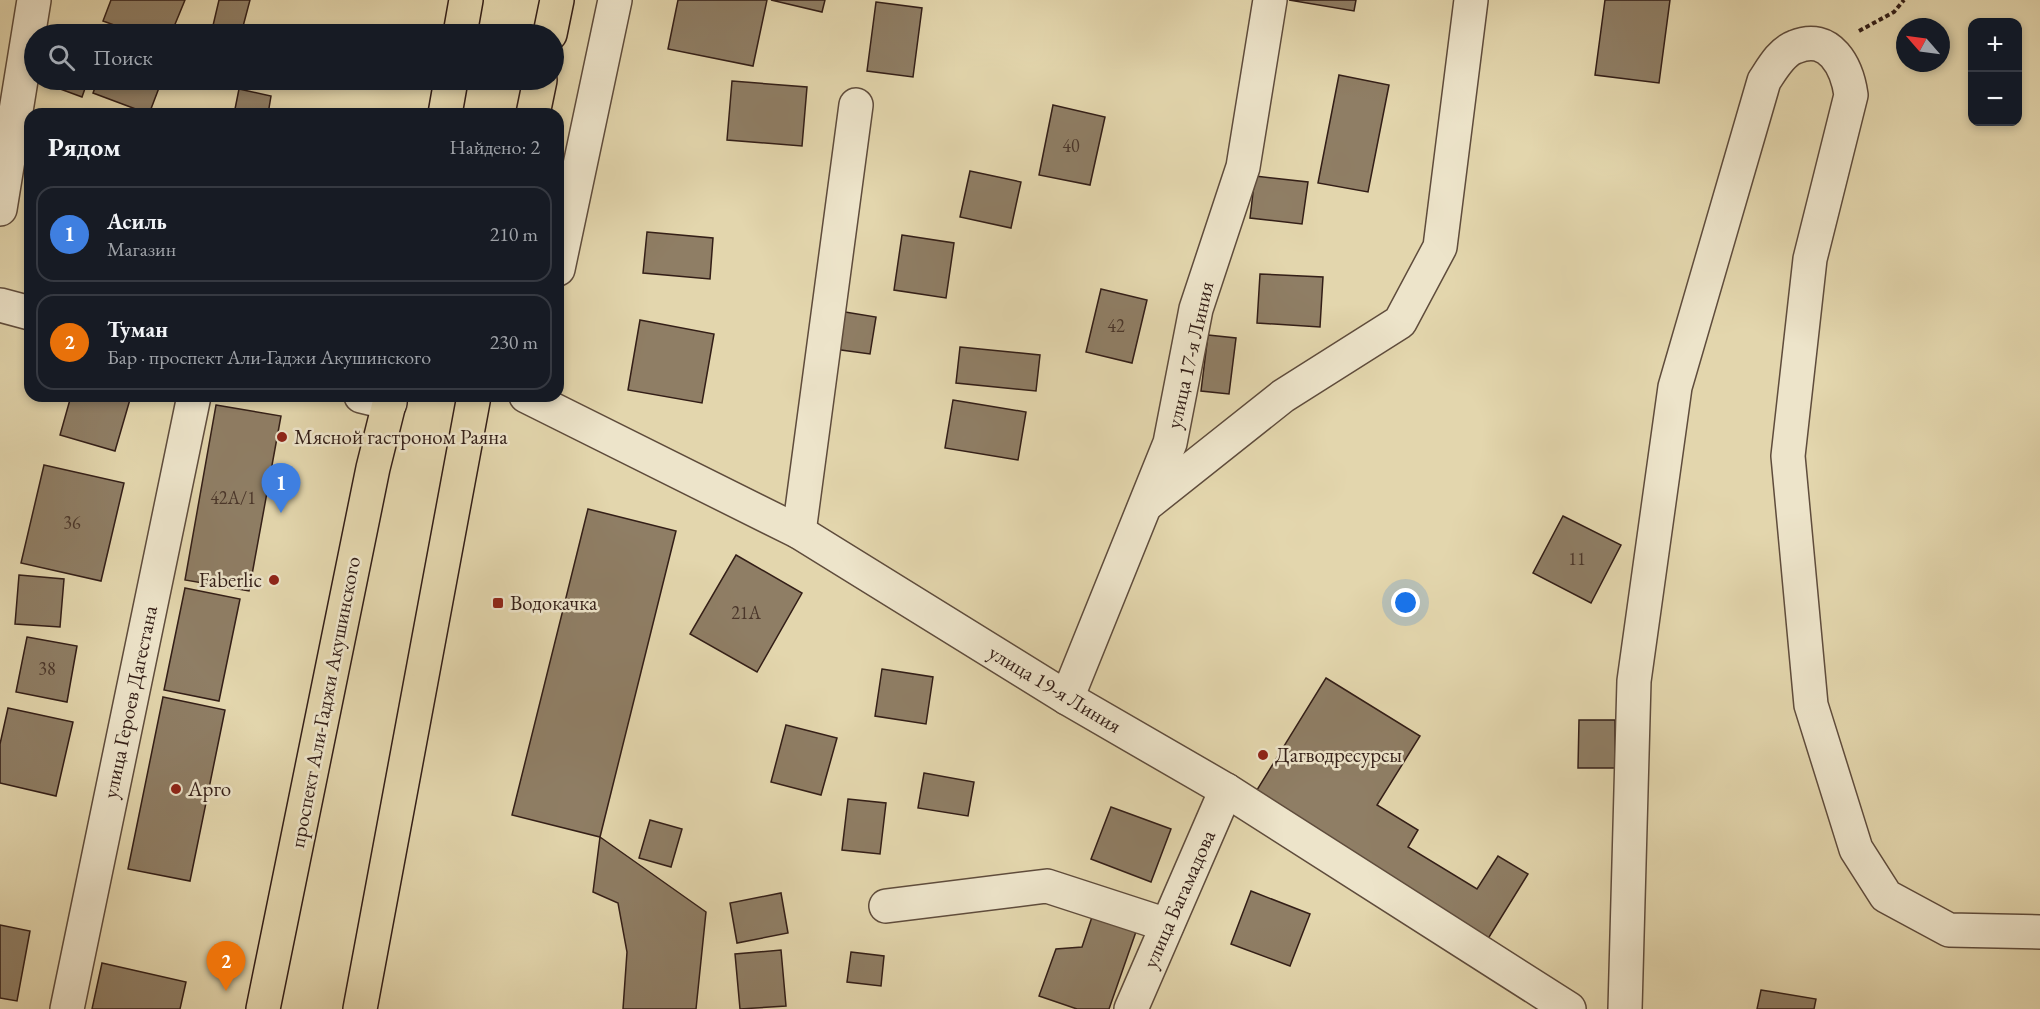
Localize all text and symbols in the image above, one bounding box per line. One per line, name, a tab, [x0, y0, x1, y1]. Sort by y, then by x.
north arrow	[1896, 18, 1950, 72]
map controls	[1968, 18, 2022, 126]
button: +	[1968, 18, 2022, 72]
search box	[24, 24, 564, 90]
icon: search	[45, 41, 78, 74]
text: Поиск	[93, 43, 153, 72]
button: −	[1968, 72, 2022, 126]
text: Рядом	[48, 130, 121, 164]
text: Найдено: 2	[449, 134, 540, 160]
house number: 40	[1062, 134, 1080, 157]
text: Асиль	[107, 207, 167, 236]
text: 1	[64, 221, 75, 247]
text: 210 m	[490, 221, 538, 247]
text: Магазин	[107, 236, 176, 262]
street label: улица 17-я Линия	[1159, 279, 1220, 431]
house number: 42	[1107, 314, 1125, 337]
text: Туман	[107, 315, 168, 344]
text: 2	[64, 329, 75, 355]
text: 230 m	[490, 329, 538, 355]
text: Бар · проспект Али-Гаджи Акушинского	[107, 344, 431, 370]
place label: Мясной гастроном Раяна	[294, 423, 508, 450]
marker: Мясной гастроном Раяна	[275, 430, 289, 444]
pin: 1	[262, 464, 300, 513]
house number: 42А/1	[210, 486, 256, 509]
house number: 36	[63, 511, 81, 534]
house number: 11	[1568, 547, 1586, 570]
street label: проспект Али-Гаджи Акушинского	[283, 554, 366, 850]
place label: Faberlic	[199, 566, 262, 593]
marker: Faberlic	[267, 573, 281, 587]
your location	[1391, 588, 1420, 617]
place label: Водокачка	[510, 589, 598, 616]
marker: Водокачка	[491, 596, 505, 610]
house number: 21А	[731, 601, 761, 624]
street label: улица Героев Дагестана	[96, 602, 163, 801]
street label: улица 19-я Линия	[984, 638, 1127, 739]
house number: 38	[38, 657, 56, 680]
place label: Дагводресурсы	[1275, 741, 1402, 768]
marker: Дагводресурсы	[1256, 748, 1270, 762]
place label: Арго	[187, 775, 231, 802]
marker: Арго	[169, 782, 183, 796]
street label: улица Багамадова	[1136, 825, 1221, 972]
pin: 2	[206, 942, 246, 991]

